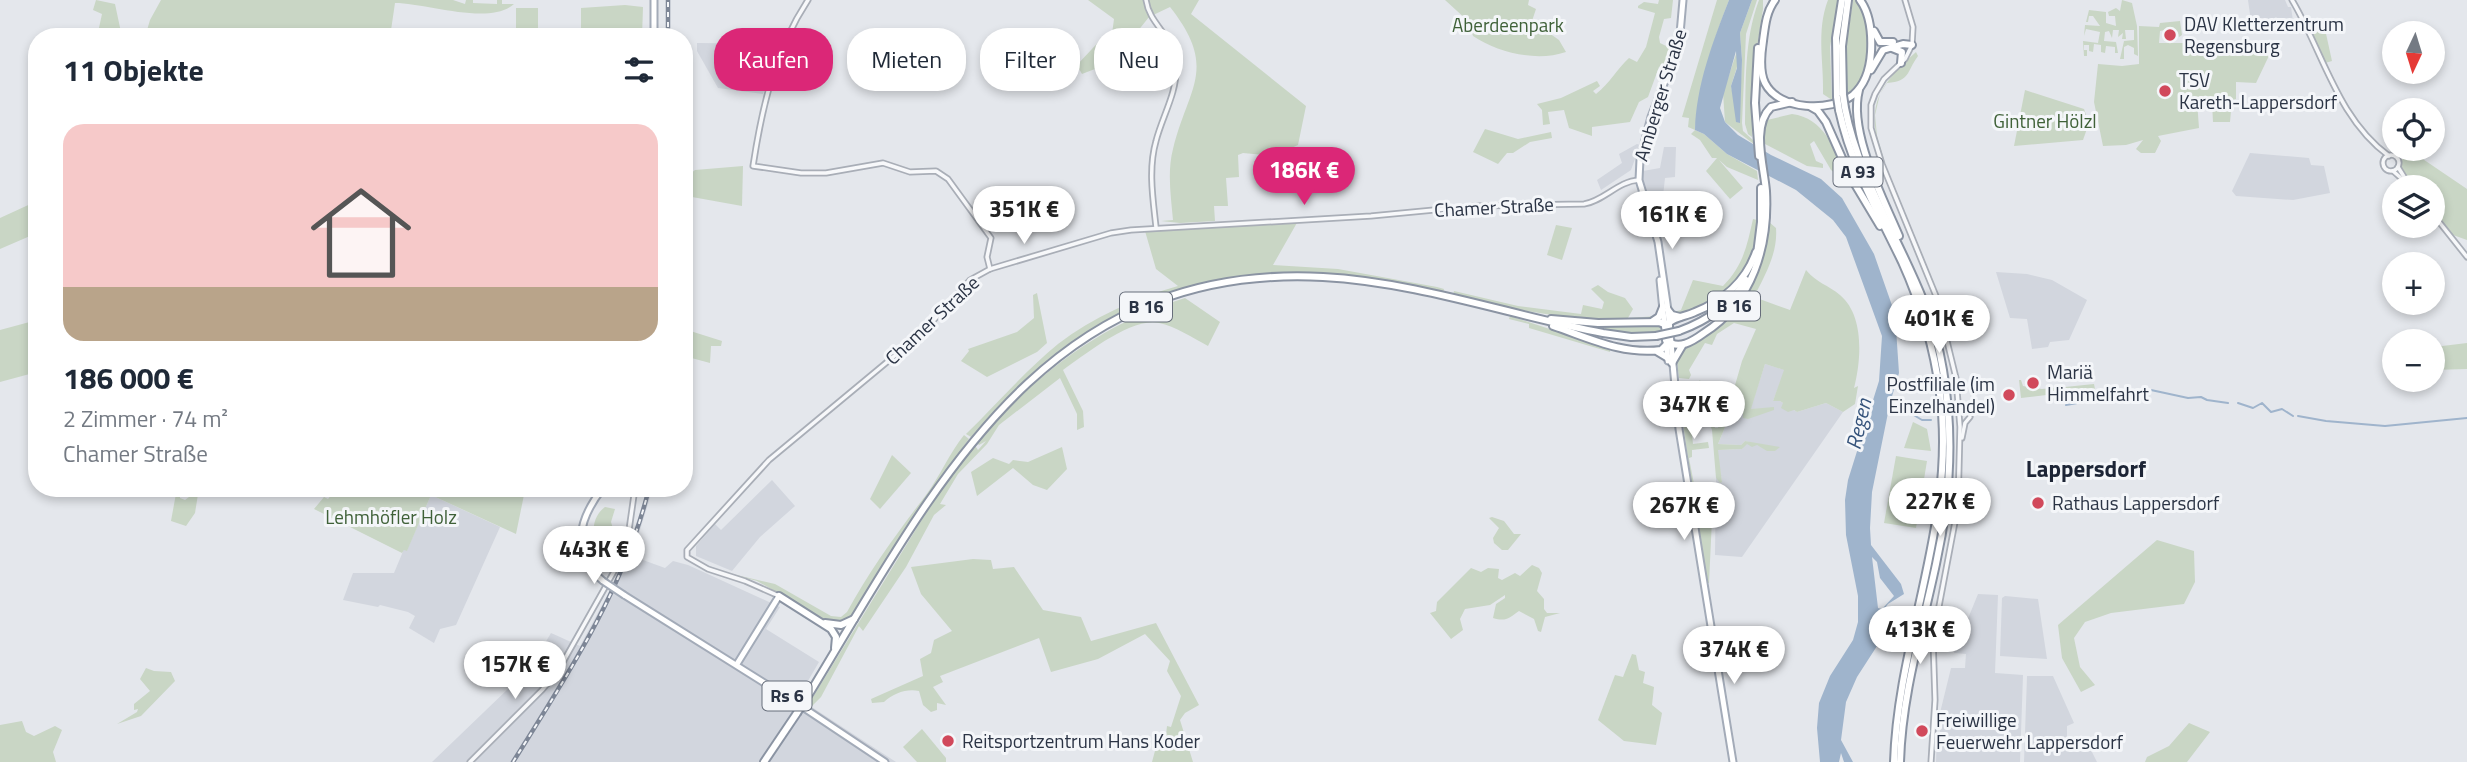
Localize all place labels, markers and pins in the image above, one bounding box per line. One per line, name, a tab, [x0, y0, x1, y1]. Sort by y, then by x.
place label: DAV Kletterzentrum Regensburg	[2184, 9, 2344, 60]
marker: DAV Kletterzentrum Regensburg	[2162, 27, 2178, 43]
place label: TSV Kareth-Lappersdorf	[2179, 65, 2338, 116]
marker: TSV Kareth-Lappersdorf	[2157, 83, 2173, 99]
pin: 186K €	[1247, 148, 1361, 207]
pin: 351K €	[967, 187, 1081, 246]
pin: 161K €	[1615, 191, 1729, 251]
pin: 401K €	[1882, 296, 1996, 355]
place label: Mariä Himmelfahrt	[2047, 357, 2149, 408]
place label: Postfiliale (im Einzelhandel)	[1887, 369, 1995, 420]
marker: Mariä Himmelfahrt	[2025, 375, 2041, 391]
pin: 347K €	[1637, 382, 1751, 441]
marker: Postfiliale (im Einzelhandel)	[2001, 387, 2017, 403]
pin: 227K €	[1883, 478, 1997, 538]
pin: 267K €	[1627, 482, 1741, 542]
place label: Rathaus Lappersdorf	[2052, 488, 2220, 517]
marker: Rathaus Lappersdorf	[2030, 495, 2046, 511]
pin: 443K €	[537, 526, 651, 586]
pin: 413K €	[1863, 606, 1977, 666]
pin: 374K €	[1677, 626, 1791, 686]
pin: 157K €	[458, 642, 572, 701]
place label: Freiwillige Feuerwehr Lappersdorf	[1936, 705, 2124, 756]
marker: Freiwillige Feuerwehr Lappersdorf	[1914, 723, 1930, 739]
place label: Reitsportzentrum Hans Koder	[962, 726, 1201, 755]
marker: Reitsportzentrum Hans Koder	[940, 733, 956, 749]

